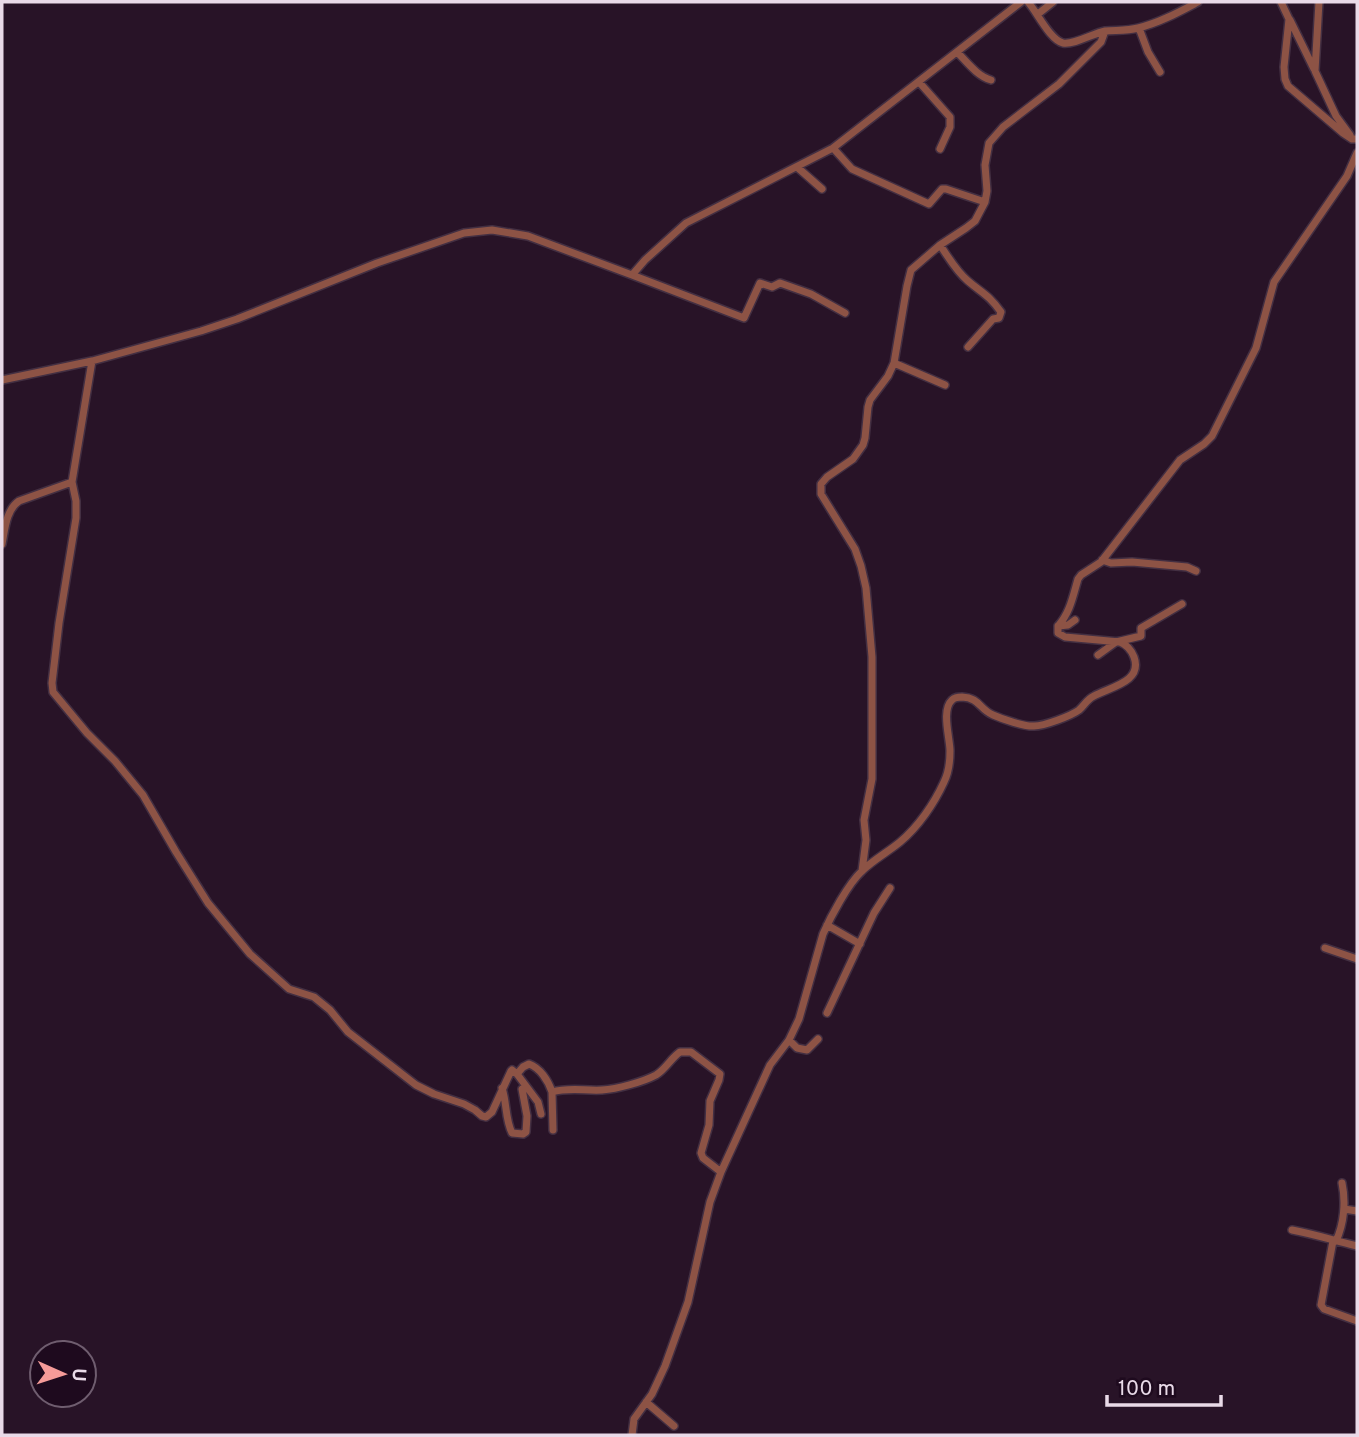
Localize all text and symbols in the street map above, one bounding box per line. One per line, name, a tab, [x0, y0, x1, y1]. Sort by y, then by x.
north arrow	[28, 1339, 98, 1409]
scale bar	[1107, 1364, 1221, 1408]
text: U	[66, 1367, 90, 1382]
text: 100 m	[1118, 1376, 1175, 1403]

